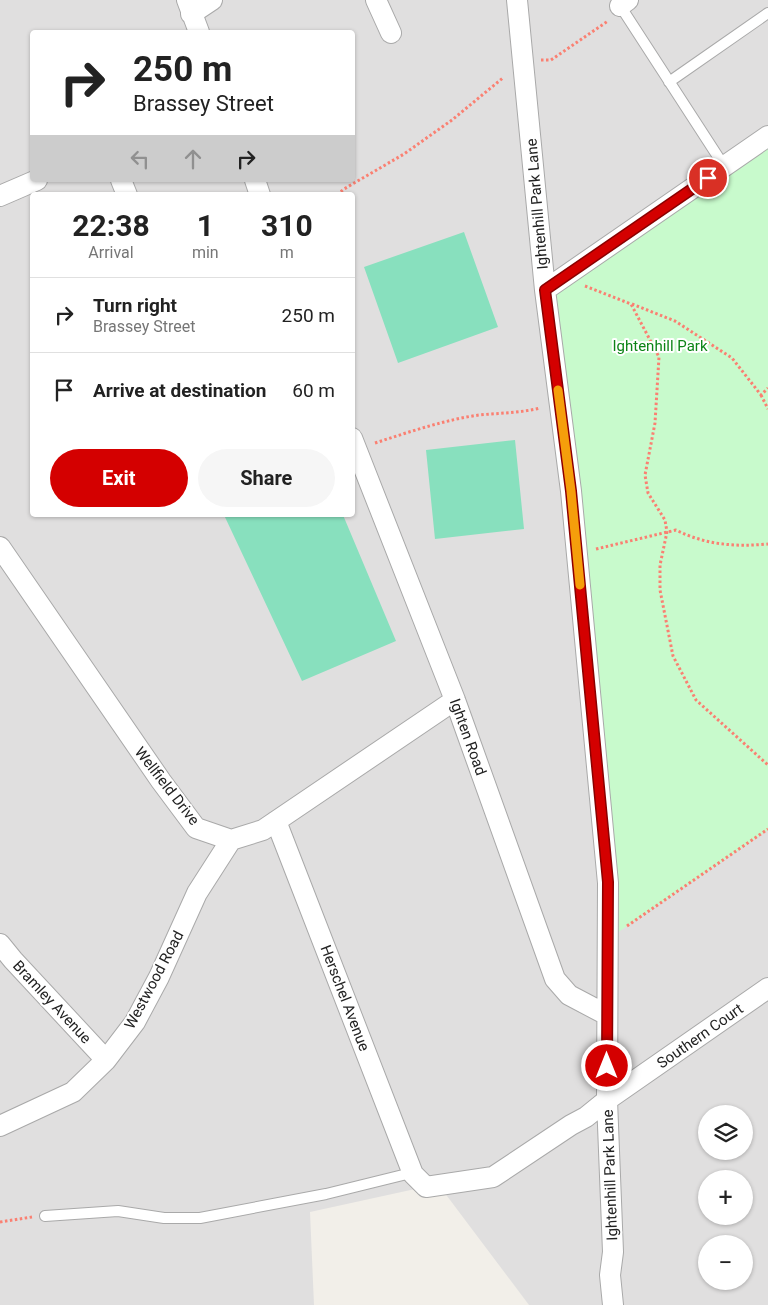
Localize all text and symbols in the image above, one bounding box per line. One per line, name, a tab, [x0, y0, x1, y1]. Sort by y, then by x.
text: 250 m	[133, 49, 232, 90]
icon: right	[50, 50, 115, 115]
text: Brassey Street	[133, 91, 274, 116]
street label: Ightenhill Park Lane	[522, 138, 552, 270]
icon: left	[126, 145, 154, 173]
icon: ahead	[179, 145, 207, 173]
icon: right	[232, 145, 260, 173]
pin	[687, 157, 729, 199]
icon: arrive	[694, 164, 722, 192]
text: 22:38	[72, 208, 150, 243]
text: 1	[197, 208, 214, 243]
text: 310	[261, 208, 313, 243]
text: Arrival	[88, 243, 134, 262]
text: min	[192, 243, 219, 262]
text: m	[280, 243, 294, 262]
text: Turn right	[93, 294, 177, 317]
icon: right	[50, 301, 78, 329]
text: 250 m	[282, 304, 335, 327]
text: Brassey Street	[93, 317, 195, 336]
park label: Ightenhill Park	[612, 337, 708, 355]
icon: arrive	[50, 376, 78, 404]
text: Arrive at destination	[93, 379, 266, 402]
text: 60 m	[292, 379, 335, 402]
button: Exit	[50, 449, 188, 507]
button: Share	[198, 449, 335, 507]
street label: Ighten Road	[446, 696, 490, 778]
street label: Wellfield Drive	[131, 743, 203, 829]
street label: Westwood Road	[121, 928, 187, 1032]
street label: Herschel Avenue	[317, 943, 373, 1054]
street label: Bramley Avenue	[9, 957, 95, 1047]
street label: Southern Court	[654, 1000, 747, 1072]
position arrow	[580, 1039, 632, 1091]
map controls	[698, 1105, 753, 1290]
button: layers	[698, 1105, 753, 1160]
street label: Ightenhill Park Lane	[599, 1109, 621, 1241]
button: +	[698, 1170, 753, 1225]
button: −	[698, 1235, 753, 1290]

